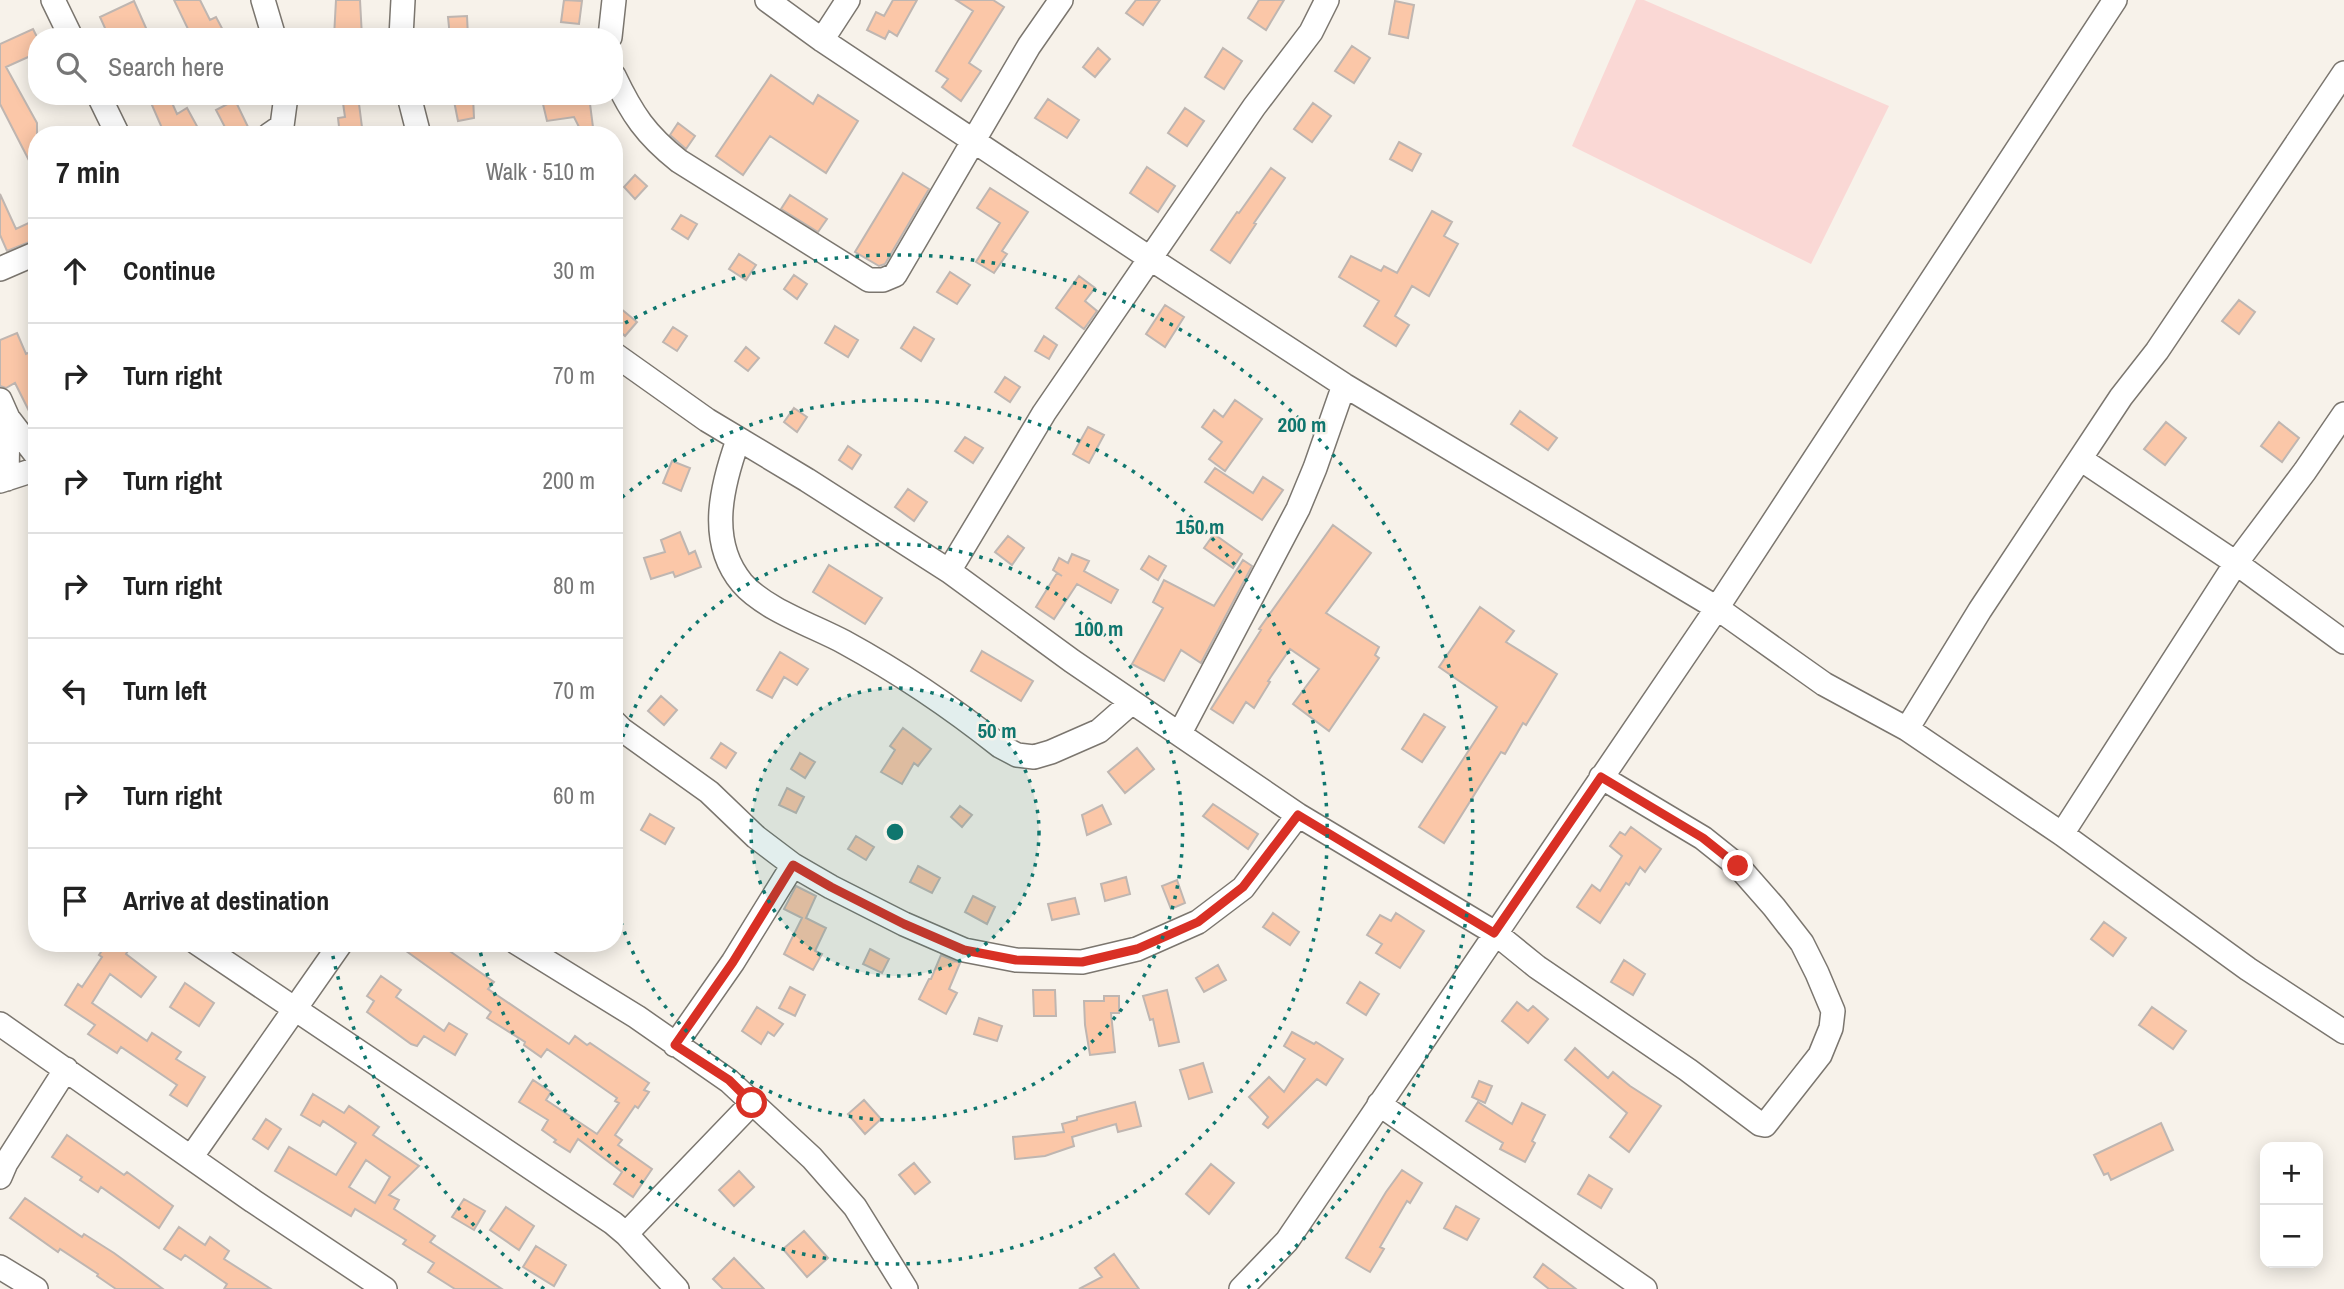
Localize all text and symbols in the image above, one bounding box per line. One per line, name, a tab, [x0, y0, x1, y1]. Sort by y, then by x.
search box	[28, 28, 623, 105]
icon: search	[52, 48, 90, 86]
text: Search here	[108, 49, 224, 84]
text: 7 min	[56, 152, 120, 192]
text: Walk · 510 m	[486, 156, 595, 187]
icon: ahead	[56, 252, 94, 290]
text: Continue	[123, 253, 215, 288]
text: 30 m	[553, 255, 595, 286]
icon: right	[56, 357, 94, 395]
text: Turn right	[123, 358, 222, 393]
text: 70 m	[553, 360, 595, 391]
text: 200 m	[1278, 410, 1326, 439]
icon: right	[56, 462, 94, 500]
text: Turn right	[123, 463, 222, 498]
text: 200 m	[543, 465, 595, 496]
text: 150 m	[1176, 512, 1224, 541]
icon: right	[56, 567, 94, 605]
text: Turn right	[123, 568, 222, 603]
text: 80 m	[553, 570, 595, 601]
text: 100 m	[1075, 614, 1123, 643]
icon: left	[56, 672, 94, 710]
text: Turn left	[123, 673, 207, 708]
text: 70 m	[553, 675, 595, 706]
text: 50 m	[977, 716, 1017, 745]
icon: right	[56, 777, 94, 815]
text: Turn right	[123, 778, 222, 813]
text: 60 m	[553, 780, 595, 811]
centre of rings	[883, 820, 907, 844]
route end	[1722, 850, 1753, 881]
icon: arrive	[56, 882, 94, 920]
text: Arrive at destination	[123, 883, 329, 918]
route start	[736, 1087, 767, 1118]
map controls	[2260, 1142, 2323, 1268]
button: +	[2260, 1142, 2323, 1205]
button: −	[2260, 1205, 2323, 1268]

